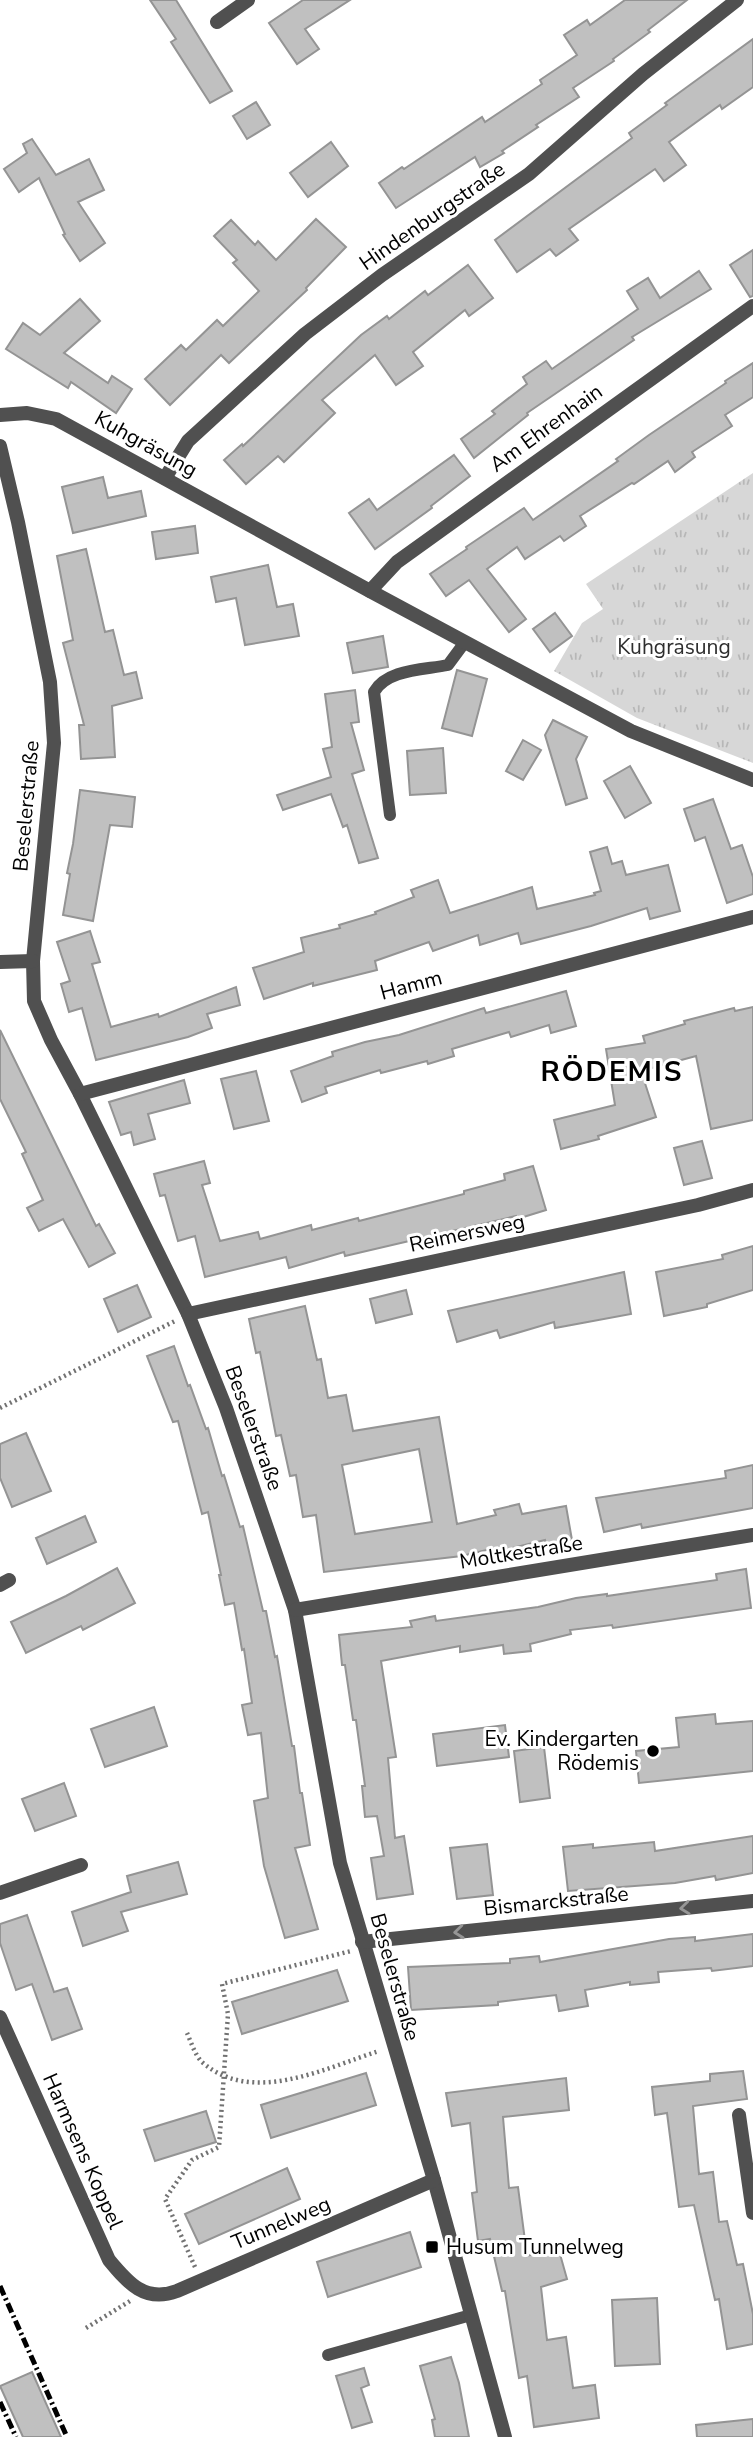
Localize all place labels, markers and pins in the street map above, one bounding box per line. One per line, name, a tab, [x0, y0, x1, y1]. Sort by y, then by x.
place label: Ev. Kindergarten Rödemis	[484, 1725, 639, 1777]
marker: Ev. Kindergarten Rödemis	[645, 1743, 661, 1759]
place label: Husum Tunnelweg	[446, 2233, 624, 2261]
marker: Husum Tunnelweg	[424, 2239, 440, 2255]

